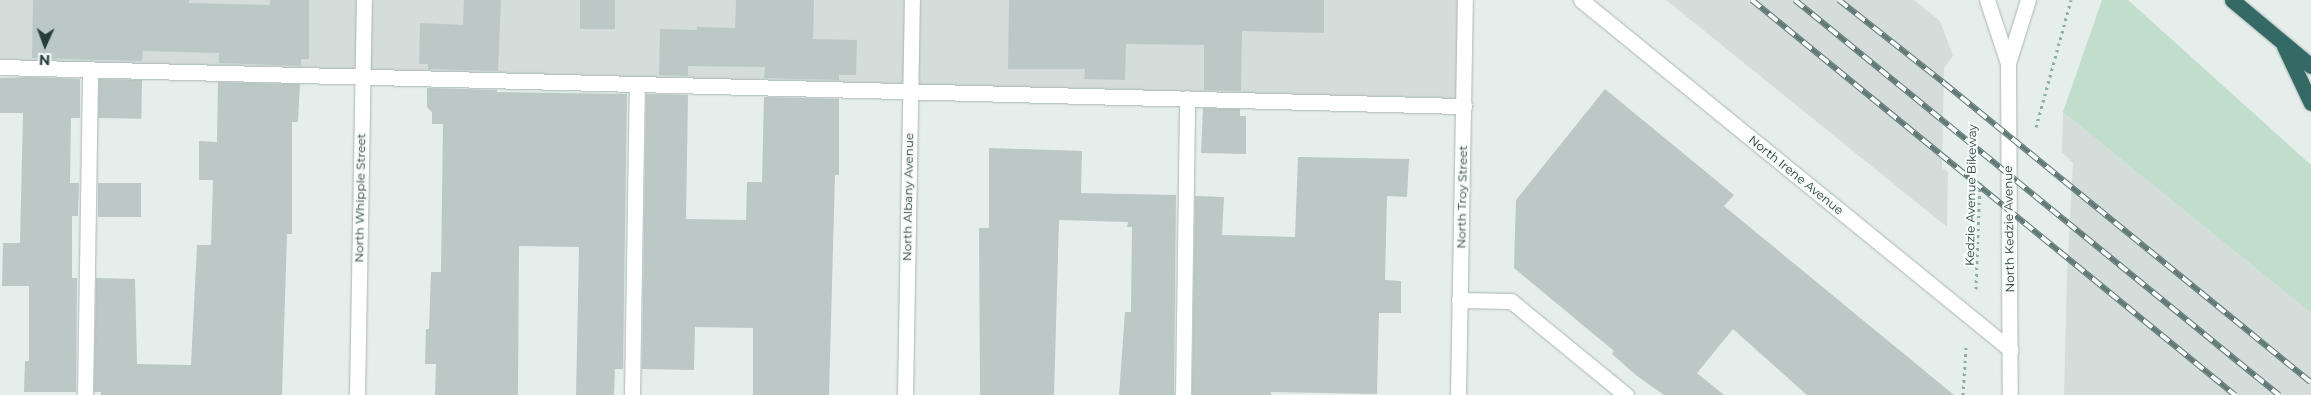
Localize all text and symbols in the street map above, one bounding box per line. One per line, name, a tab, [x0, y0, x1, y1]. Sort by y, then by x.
north arrow	[20, 20, 70, 70]
text: N	[39, 51, 50, 69]
street label: Kedzie Avenue Bikeway	[1963, 124, 1979, 266]
street label: North Irene Avenue	[1746, 132, 1846, 218]
street label: North Whipple Street	[352, 133, 368, 263]
street label: North Albany Avenue	[900, 133, 916, 261]
street label: North Troy Street	[1454, 145, 1470, 249]
street label: North Kedzie Avenue	[2001, 165, 2017, 293]

